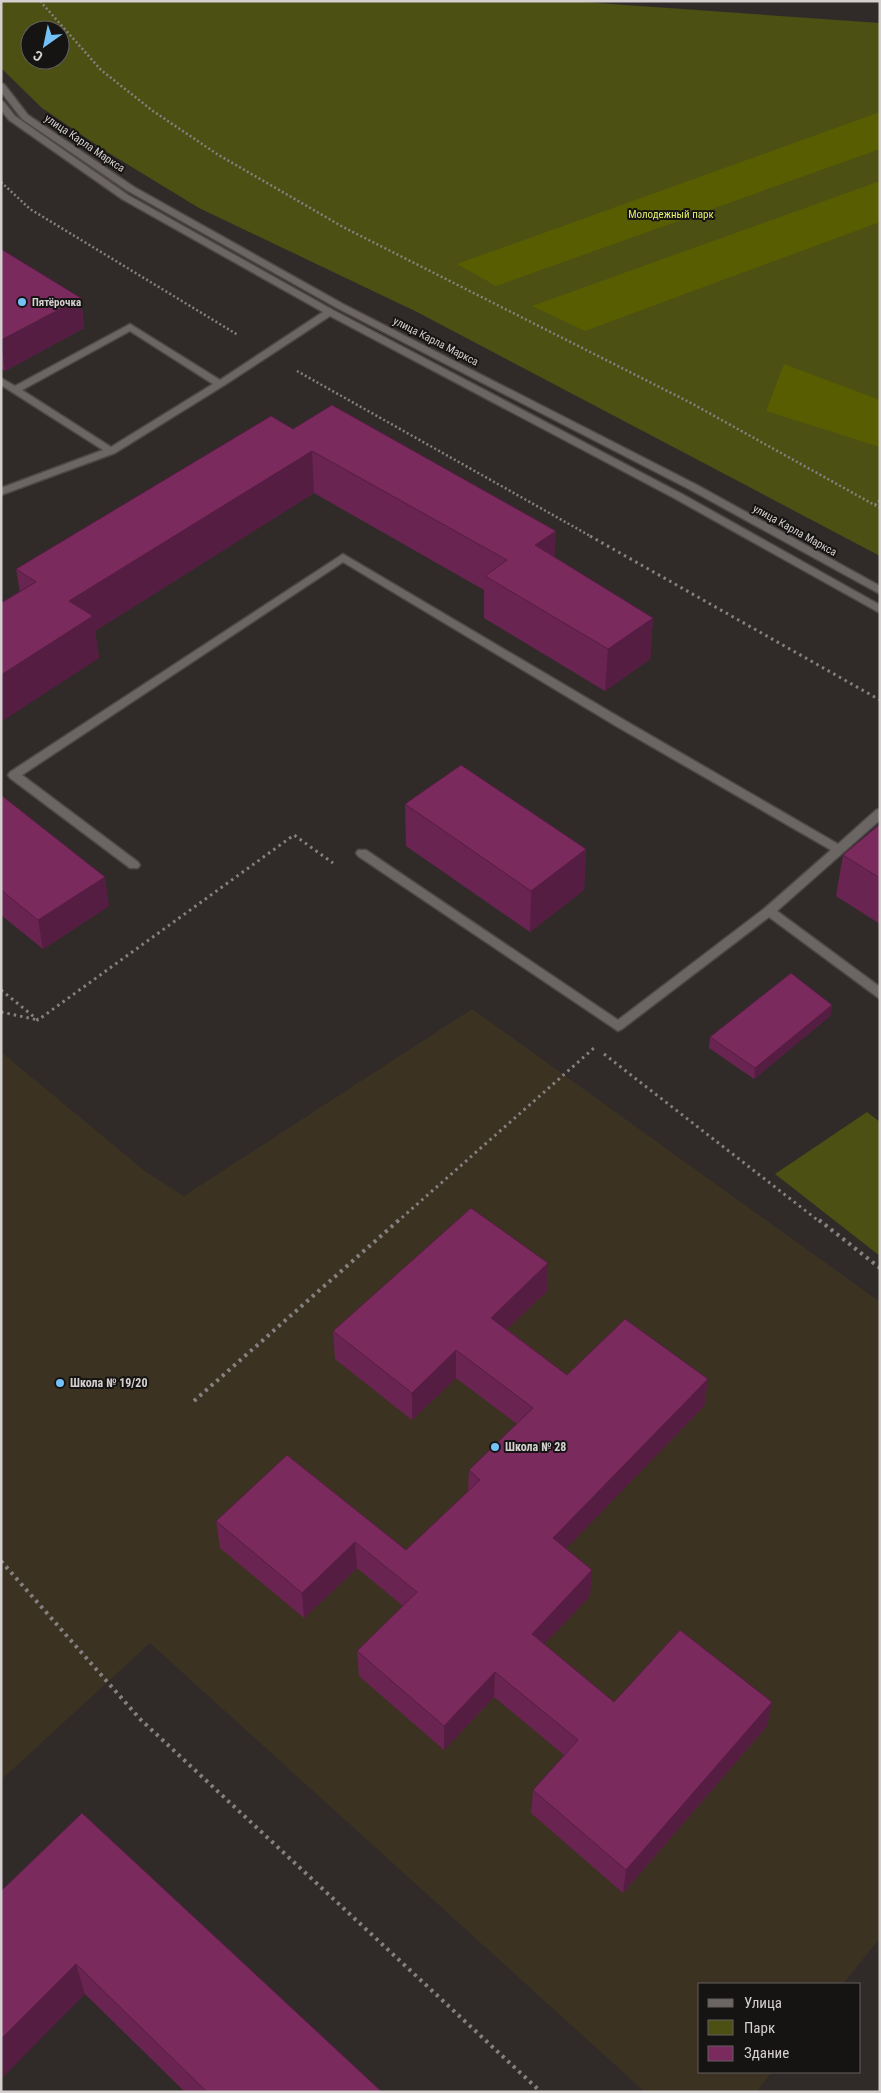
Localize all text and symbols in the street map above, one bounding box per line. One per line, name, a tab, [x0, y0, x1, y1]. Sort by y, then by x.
north arrow	[20, 20, 70, 70]
text: С	[30, 47, 46, 65]
street label: улица Карла Маркса	[42, 112, 127, 175]
park label: Молодежный парк	[628, 208, 715, 221]
marker: Пятёрочка	[16, 296, 28, 308]
place label: Пятёрочка	[32, 296, 81, 309]
street label: улица Карла Маркса	[391, 314, 481, 369]
street label: улица Карла Маркса	[751, 502, 839, 559]
place label: Школа № 19/20	[70, 1376, 147, 1390]
marker: Школа № 19/20	[54, 1377, 66, 1389]
place label: Школа № 28	[505, 1440, 566, 1454]
marker: Школа № 28	[489, 1441, 501, 1453]
legend	[698, 1983, 861, 2073]
text: Улица	[744, 1994, 782, 2012]
text: Парк	[744, 2019, 775, 2037]
text: Здание	[744, 2044, 789, 2062]

